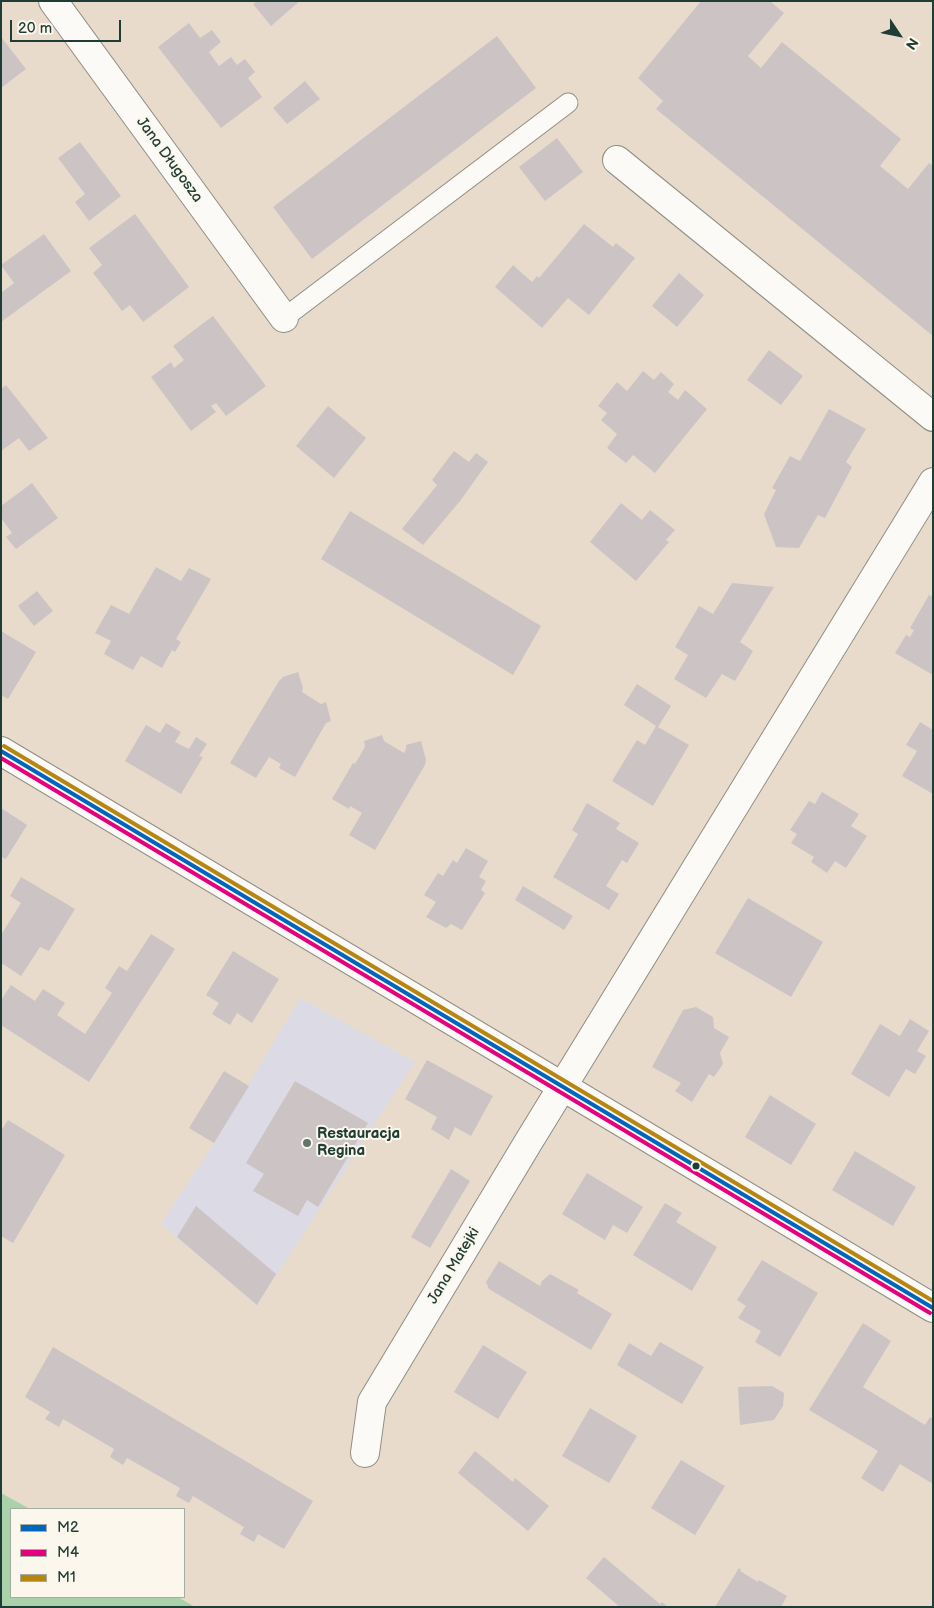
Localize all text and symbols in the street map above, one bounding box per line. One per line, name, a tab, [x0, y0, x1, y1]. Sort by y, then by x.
scale bar	[12, 10, 124, 42]
north arrow	[874, 10, 924, 60]
text: 20 m	[18, 19, 52, 38]
text: N	[902, 35, 922, 53]
street label: Jana Długosza	[132, 114, 206, 206]
place label: Restauracja Regina	[317, 1125, 400, 1160]
marker: Restauracja Regina	[301, 1137, 313, 1149]
unlabelled marker	[691, 1161, 701, 1171]
street label: Jana Matejki	[424, 1225, 484, 1307]
legend	[10, 1508, 185, 1598]
text: M2	[57, 1518, 79, 1537]
text: M4	[57, 1543, 79, 1562]
text: M1	[57, 1568, 76, 1587]

